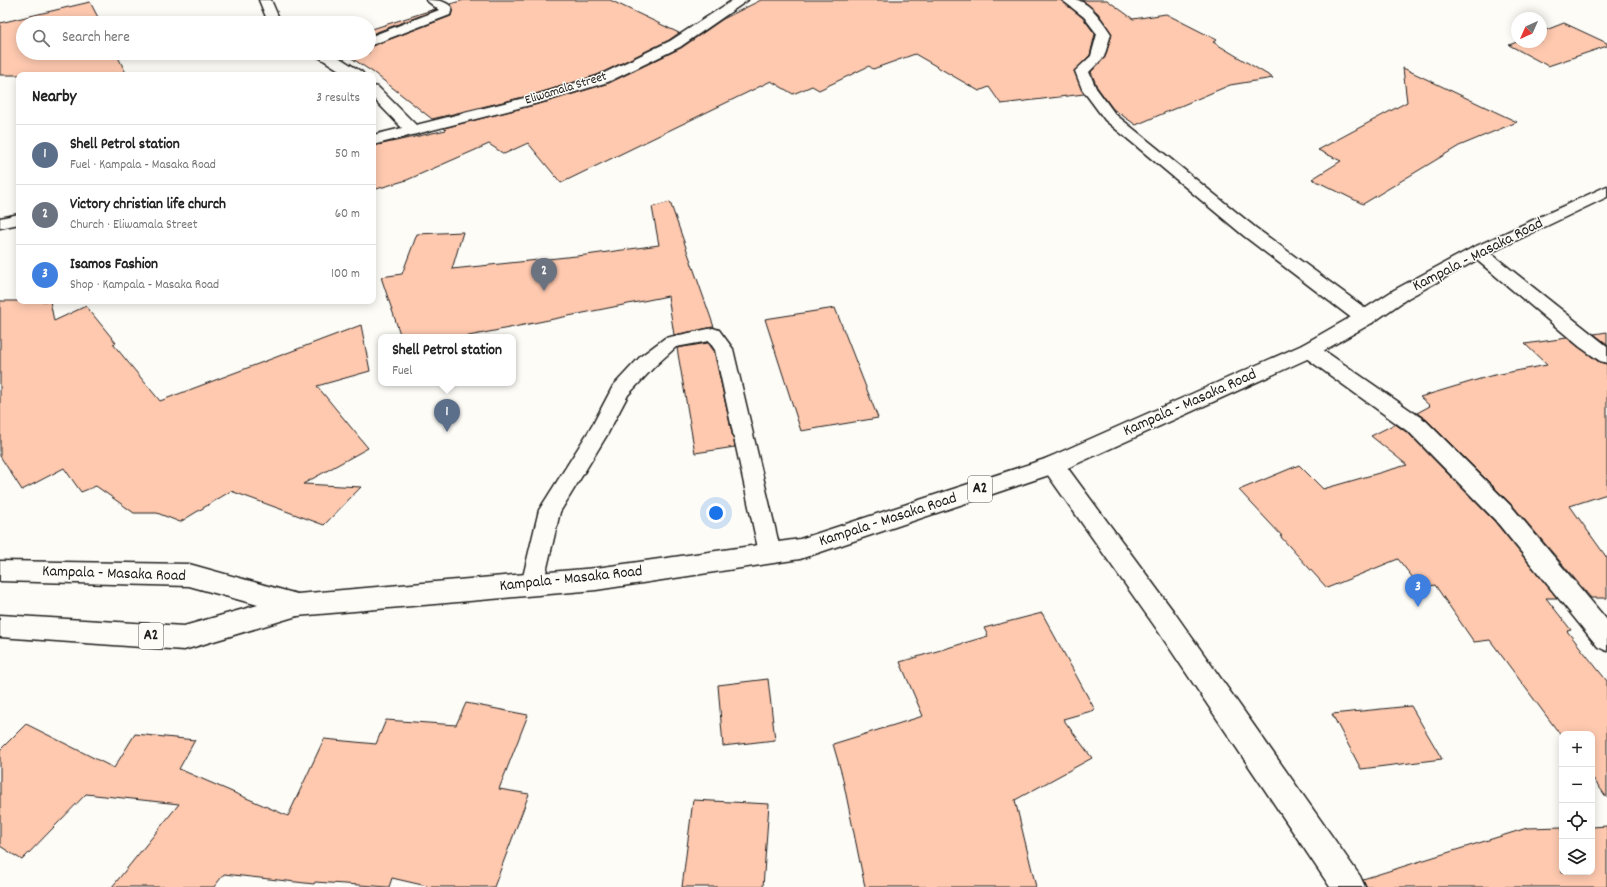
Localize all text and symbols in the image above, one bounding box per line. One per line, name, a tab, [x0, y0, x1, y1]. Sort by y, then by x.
north arrow	[1511, 12, 1547, 48]
search box	[16, 16, 376, 60]
icon: search	[30, 27, 52, 49]
text: Search here	[62, 27, 130, 49]
street label: Eliwamala Street	[523, 67, 609, 110]
text: Nearby	[32, 86, 76, 110]
text: 3 results	[316, 89, 360, 108]
text: Shell Petrol station	[70, 134, 180, 156]
text: 1	[44, 145, 46, 164]
text: 50 m	[335, 145, 360, 164]
text: Fuel · Kampala - Masaka Road	[70, 156, 216, 175]
text: Victory christian life church	[70, 194, 226, 216]
text: 2	[42, 205, 48, 224]
text: 60 m	[335, 205, 360, 224]
street label: Kampala - Masaka Road	[1409, 212, 1547, 298]
text: Church · Eliwamala Street	[70, 216, 198, 235]
text: Isamos Fashion	[70, 254, 158, 276]
pin: 2	[531, 258, 557, 291]
text: 3	[42, 265, 48, 284]
text: 100 m	[331, 265, 360, 284]
text: Shop · Kampala - Masaka Road	[70, 276, 219, 295]
popup	[378, 334, 516, 386]
text: Shell Petrol station	[392, 340, 502, 362]
text: Fuel	[392, 362, 412, 381]
street label: Kampala - Masaka Road	[1120, 363, 1260, 443]
pin: 1	[434, 399, 460, 432]
road number: A2	[968, 476, 992, 502]
street label: Kampala - Masaka Road	[816, 487, 960, 553]
your location	[706, 503, 726, 523]
street label: Kampala - Masaka Road	[42, 560, 186, 588]
street label: Kampala - Masaka Road	[498, 560, 644, 598]
pin: 3	[1405, 574, 1431, 607]
road number: A2	[139, 623, 163, 649]
map controls	[1559, 731, 1595, 875]
button: +	[1559, 731, 1595, 767]
button: −	[1559, 767, 1595, 803]
button: locate	[1559, 803, 1595, 839]
button: layers	[1559, 839, 1595, 875]

